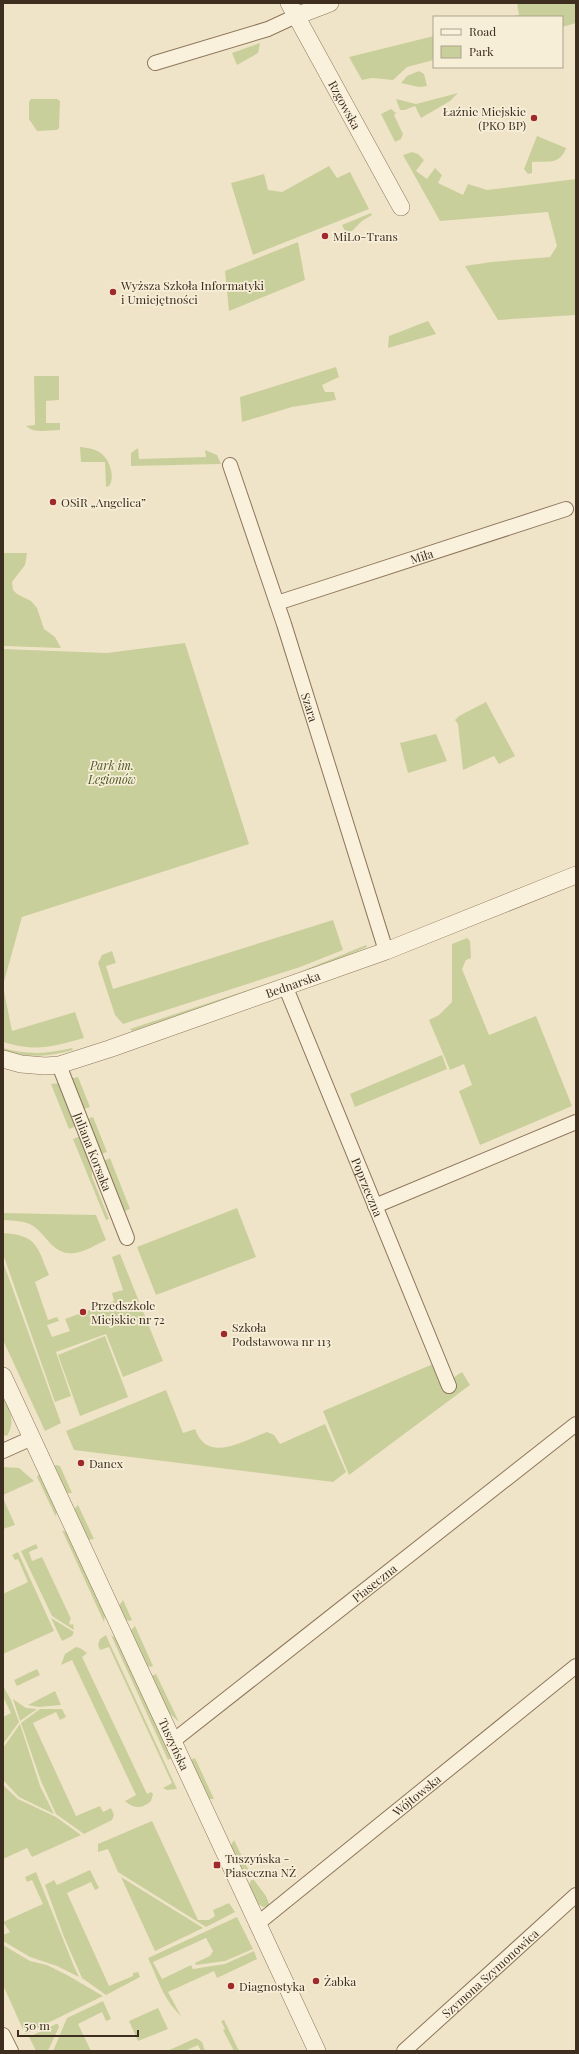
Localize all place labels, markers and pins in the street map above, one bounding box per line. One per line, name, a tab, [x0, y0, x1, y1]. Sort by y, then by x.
place label: Łaźnie Miejskie (PKO BP)	[443, 103, 526, 133]
marker: Łaźnie Miejskie (PKO BP)	[529, 113, 539, 123]
place label: MiLo-Trans	[333, 228, 398, 244]
marker: MiLo-Trans	[320, 231, 330, 241]
place label: Wyższa Szkoła Informatyki i Umiejętności	[120, 277, 265, 307]
marker: Wyższa Szkoła Informatyki i Umiejętności	[108, 287, 118, 297]
place label: OSiR „Angelica”	[61, 494, 146, 510]
marker: OSiR „Angelica”	[48, 497, 58, 507]
place label: Przedszkole Miejskie nr 72	[91, 1297, 165, 1327]
marker: Przedszkole Miejskie nr 72	[78, 1307, 88, 1317]
place label: Szkoła Podstawowa nr 113	[232, 1319, 331, 1349]
marker: Szkoła Podstawowa nr 113	[219, 1329, 229, 1339]
place label: Danex	[89, 1455, 124, 1471]
marker: Danex	[76, 1458, 86, 1468]
place label: Tuszyńska - Piaseczna NŻ	[225, 1850, 296, 1880]
marker: Tuszyńska - Piaseczna NŻ	[212, 1860, 222, 1870]
place label: Żabka	[324, 1973, 356, 1989]
marker: Żabka	[311, 1976, 321, 1986]
place label: Diagnostyka	[239, 1978, 305, 1994]
marker: Diagnostyka	[226, 1981, 236, 1991]

